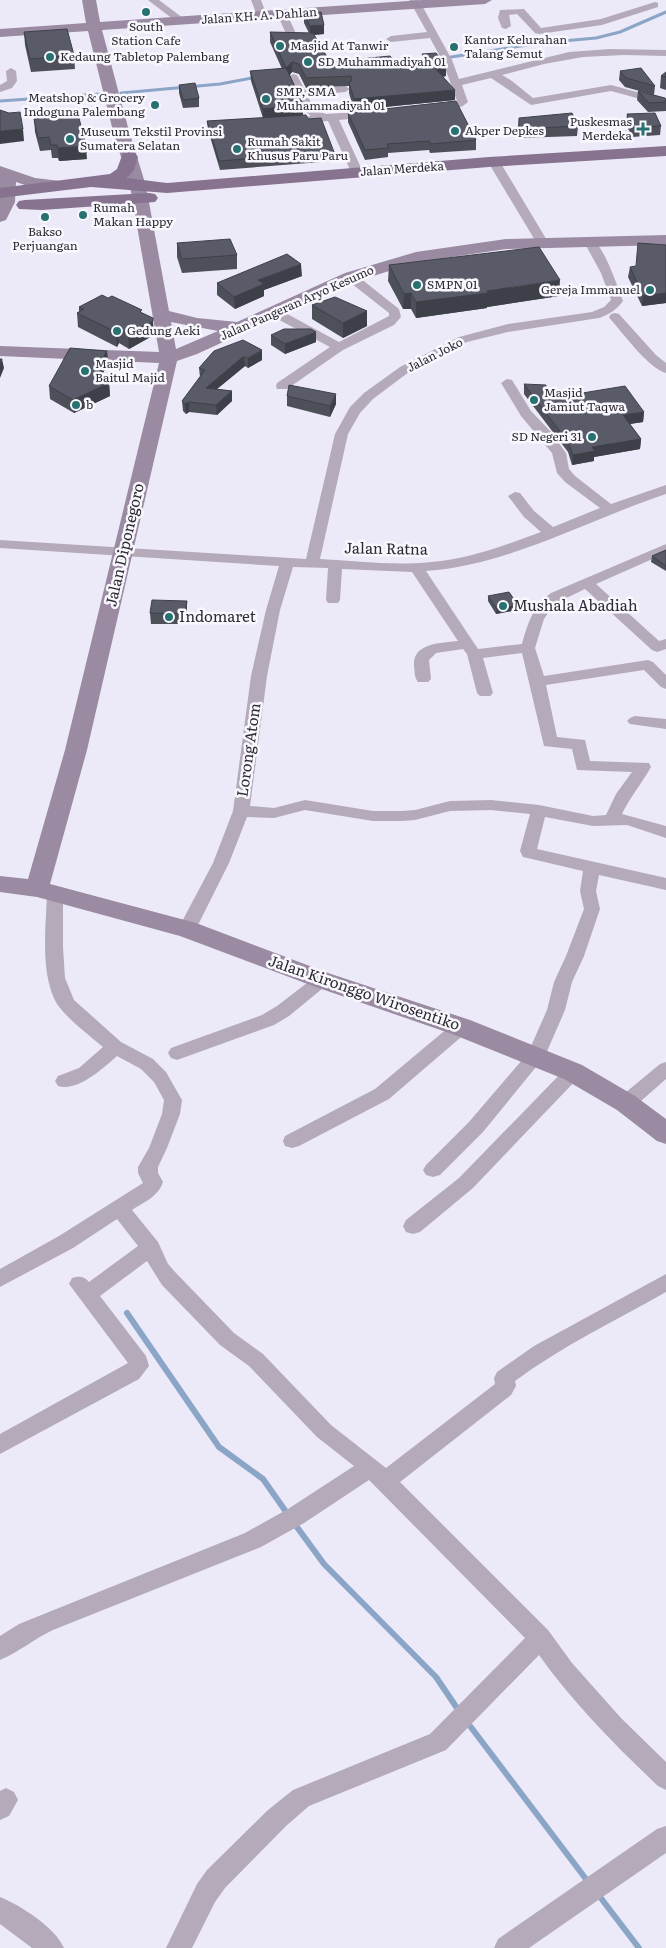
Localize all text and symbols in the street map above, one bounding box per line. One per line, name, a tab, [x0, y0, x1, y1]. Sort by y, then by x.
street label: Jalan KH. A. Dahlan	[200, 2, 317, 28]
marker: South Station Cafe	[140, 6, 152, 18]
place label: South Station Cafe	[111, 17, 181, 49]
place label: Kantor Kelurahan Talang Semut	[464, 30, 567, 62]
place label: Masjid At Tanwir	[290, 36, 389, 54]
marker: Masjid At Tanwir	[274, 40, 286, 52]
marker: Kantor Kelurahan Talang Semut	[448, 41, 460, 53]
place label: Kedaung Tabletop Palembang	[60, 47, 229, 65]
marker: Kedaung Tabletop Palembang	[44, 51, 56, 63]
place label: SD Muhammadiyah 01	[318, 52, 446, 70]
marker: SD Muhammadiyah 01	[302, 56, 314, 68]
place label: SMP, SMA Muhammadiyah 01	[276, 82, 385, 114]
place label: Meatshop & Grocery Indoguna Palembang	[24, 88, 145, 120]
marker: SMP, SMA Muhammadiyah 01	[260, 93, 272, 105]
marker: Meatshop & Grocery Indoguna Palembang	[149, 99, 161, 111]
place label: Puskesmas Merdeka	[570, 112, 633, 144]
place label: Akper Depkes	[465, 121, 544, 139]
place label: Museum Tekstil Provinsi Sumatera Selatan	[80, 122, 222, 154]
marker: Puskesmas Merdeka	[636, 122, 650, 136]
marker: Akper Depkes	[449, 125, 461, 137]
place label: Rumah Sakit Khusus Paru Paru	[247, 132, 349, 164]
marker: Museum Tekstil Provinsi Sumatera Selatan	[64, 133, 76, 145]
marker: Rumah Sakit Khusus Paru Paru	[231, 143, 243, 155]
street label: Jalan Merdeka	[359, 156, 445, 180]
place label: Rumah Makan Happy	[93, 198, 173, 230]
marker: Rumah Makan Happy	[77, 209, 89, 221]
marker: Bakso Perjuangan	[39, 211, 51, 223]
place label: Bakso Perjuangan	[12, 222, 78, 254]
street label: Jalan Pangeran Aryo Kesumo	[217, 260, 376, 344]
place label: SMPN 01	[427, 275, 478, 293]
marker: SMPN 01	[411, 279, 423, 291]
place label: Gereja Immanuel	[541, 280, 640, 298]
marker: Gereja Immanuel	[644, 284, 656, 296]
place label: Gedung Aeki	[127, 321, 200, 339]
marker: Gedung Aeki	[111, 325, 123, 337]
street label: Jalan Joko	[403, 332, 466, 376]
place label: Masjid Baitul Majid	[95, 354, 166, 386]
marker: Masjid Baitul Majid	[79, 365, 91, 377]
place label: Masjid Jamiut Taqwa	[544, 383, 625, 415]
marker: Masjid Jamiut Taqwa	[528, 394, 540, 406]
place label: b	[86, 395, 93, 413]
marker: b	[70, 399, 82, 411]
place label: SD Negeri 31	[512, 427, 582, 445]
marker: SD Negeri 31	[586, 431, 598, 443]
street label: Jalan Diponegoro	[98, 480, 149, 609]
street label: Jalan Ratna	[344, 535, 429, 560]
place label: Mushala Abadiah	[513, 593, 638, 616]
marker: Mushala Abadiah	[497, 600, 509, 612]
place label: Indomaret	[179, 604, 256, 627]
marker: Indomaret	[163, 611, 175, 623]
street label: Lorong Atom	[230, 701, 266, 798]
street label: Jalan Kironggo Wirosentiko	[266, 948, 463, 1035]

